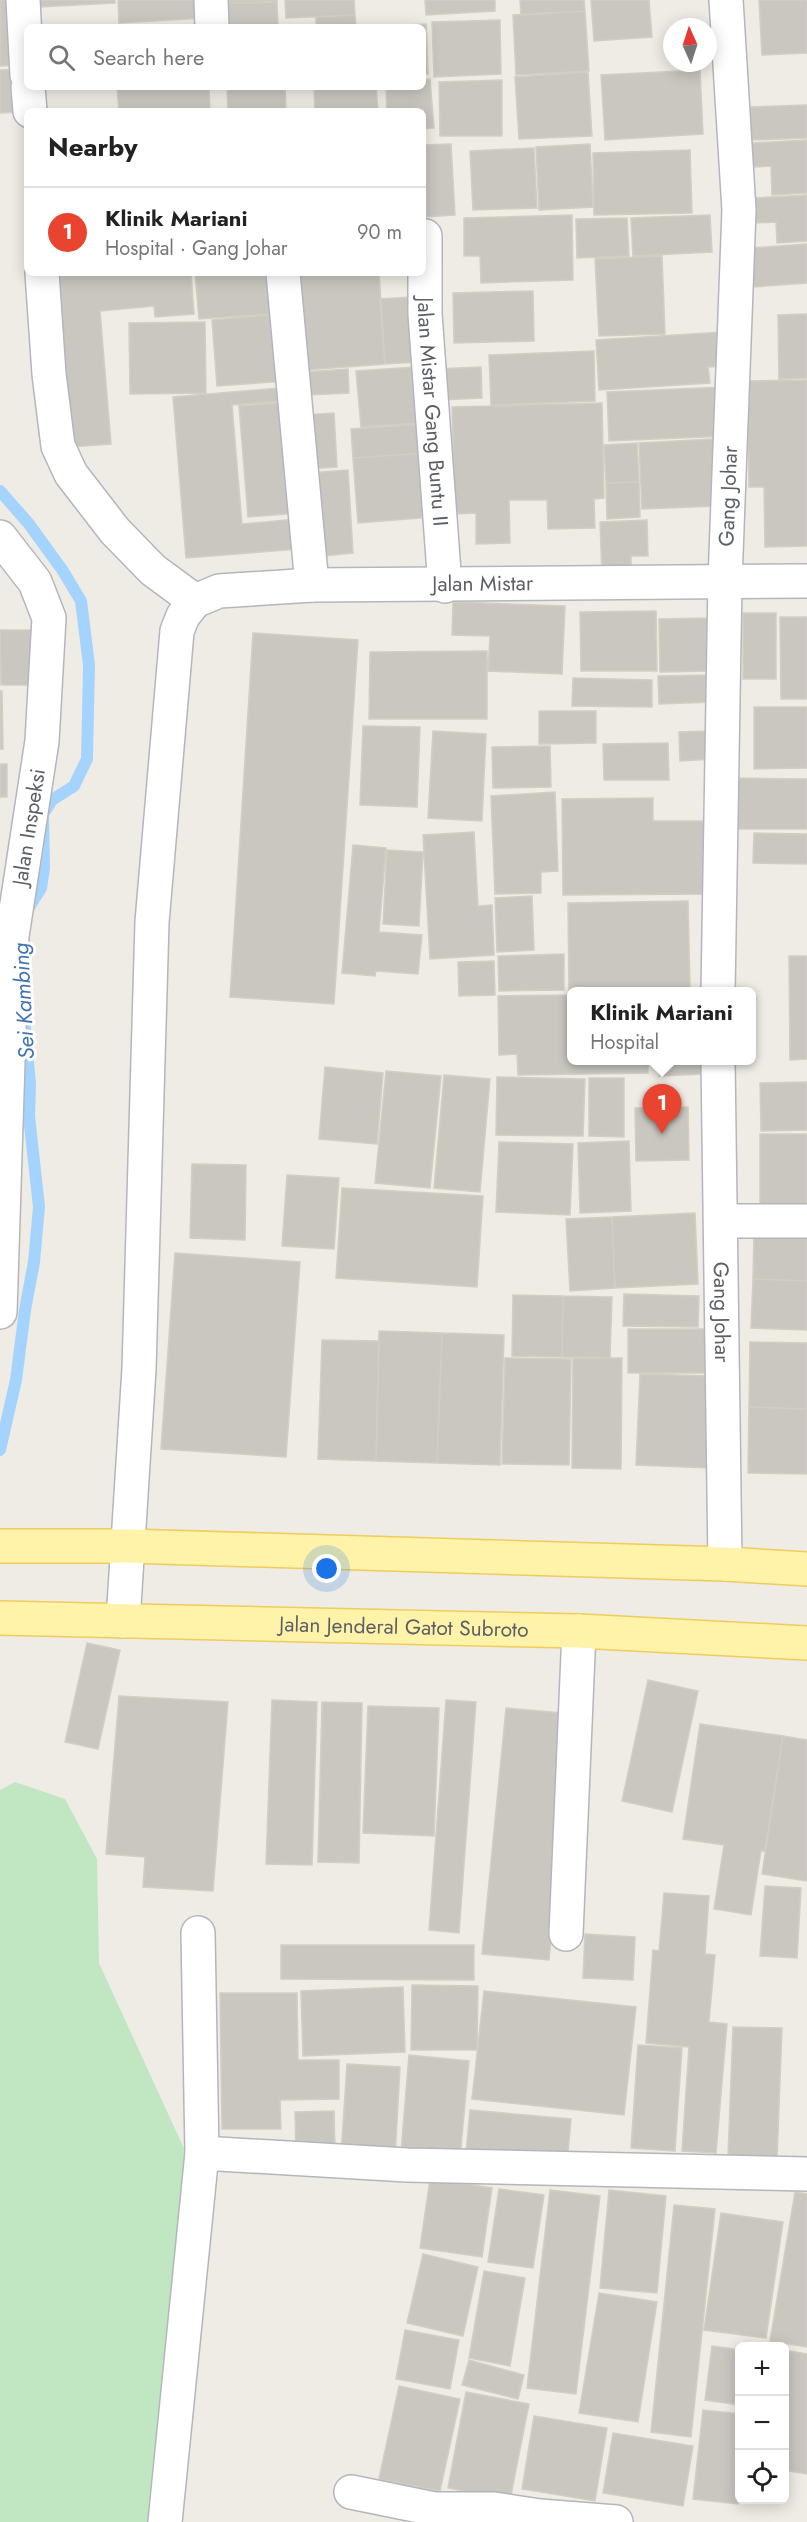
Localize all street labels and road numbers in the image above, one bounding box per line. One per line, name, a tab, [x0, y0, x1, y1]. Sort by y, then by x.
street label: Jalan Mistar Gang Buntu II	[410, 294, 456, 527]
street label: Gang Johar	[711, 445, 745, 547]
street label: Jalan Mistar	[429, 568, 534, 599]
street label: Jalan Inspeksi	[4, 766, 53, 891]
street label: Gang Johar	[706, 1261, 737, 1363]
street label: Jalan Jenderal Gatot Subroto	[276, 1609, 529, 1645]

